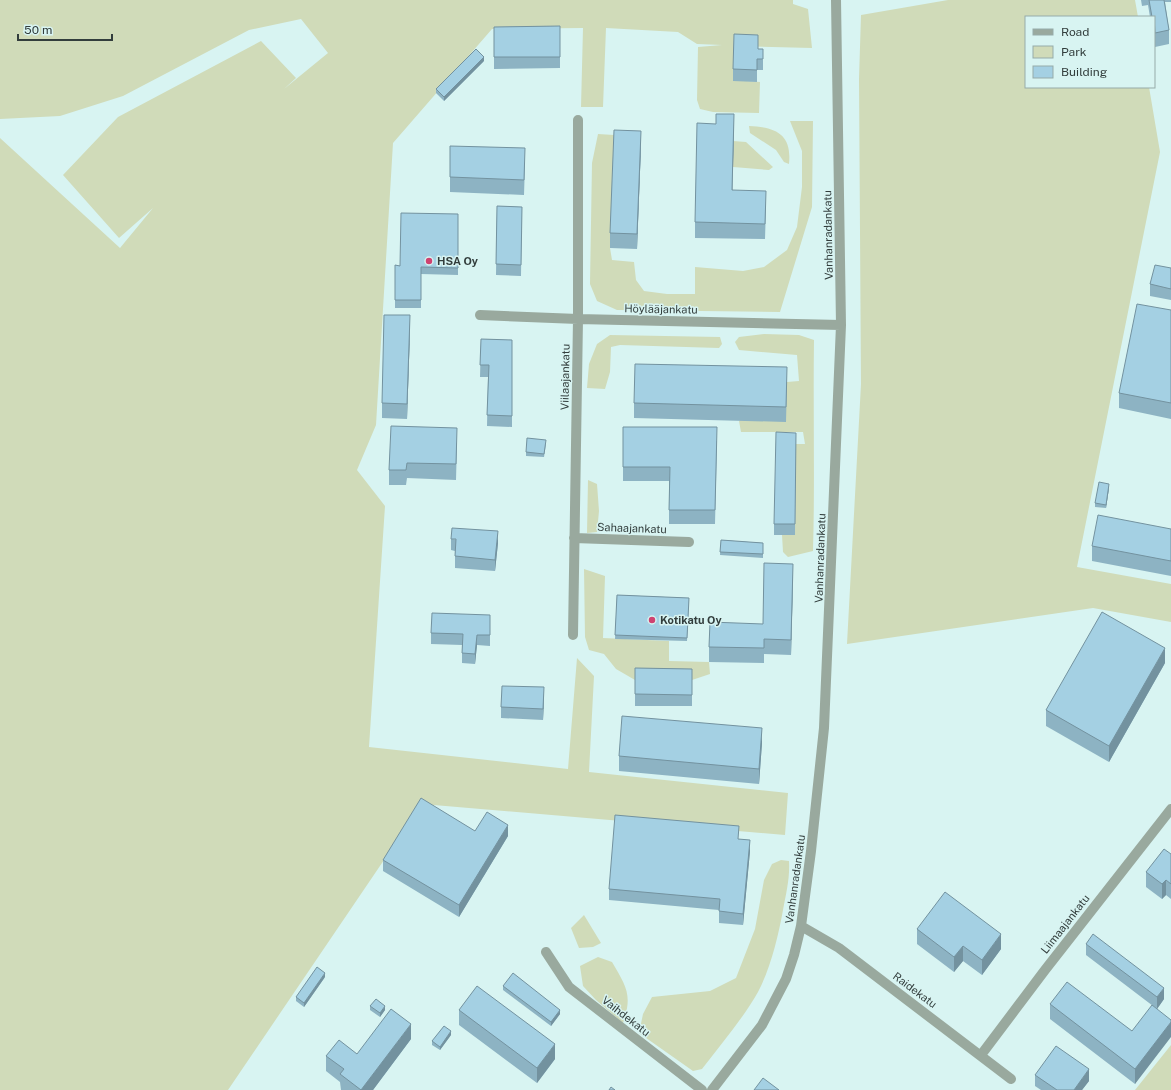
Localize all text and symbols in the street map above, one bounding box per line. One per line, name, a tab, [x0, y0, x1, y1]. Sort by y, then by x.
scale bar	[18, 16, 112, 42]
legend	[1025, 16, 1155, 88]
text: 50 m	[24, 23, 52, 37]
text: Road	[1061, 25, 1089, 39]
text: Park	[1061, 45, 1087, 59]
text: Building	[1061, 65, 1107, 79]
street label: Vanhanradankatu	[821, 190, 835, 280]
place label: HSA Oy	[437, 255, 479, 267]
marker: HSA Oy	[424, 256, 434, 266]
street label: Höylääjankatu	[624, 302, 698, 316]
street label: Viilaajankatu	[558, 344, 572, 410]
street label: Vanhanradankatu	[812, 513, 828, 603]
street label: Sahaajankatu	[597, 521, 667, 535]
place label: Kotikatu Oy	[660, 614, 722, 626]
marker: Kotikatu Oy	[647, 615, 657, 625]
street label: Vanhanradankatu	[783, 834, 807, 924]
street label: Liimaajankatu	[1038, 892, 1092, 956]
street label: Raidekatu	[891, 970, 939, 1010]
street label: Vaihdekatu	[600, 994, 652, 1038]

